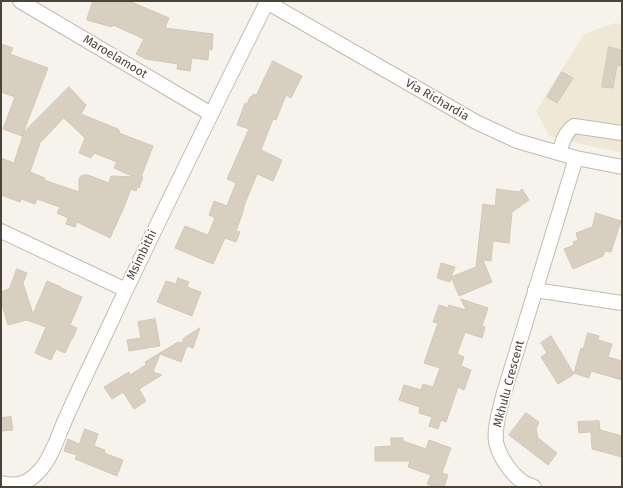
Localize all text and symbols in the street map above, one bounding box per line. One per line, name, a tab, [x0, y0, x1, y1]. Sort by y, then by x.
street label: Maroelamoot	[80, 32, 150, 82]
street label: Via Richardia	[403, 76, 471, 124]
street label: Msimbithi	[124, 228, 160, 282]
street label: Mkhulu Crescent	[490, 339, 528, 429]

